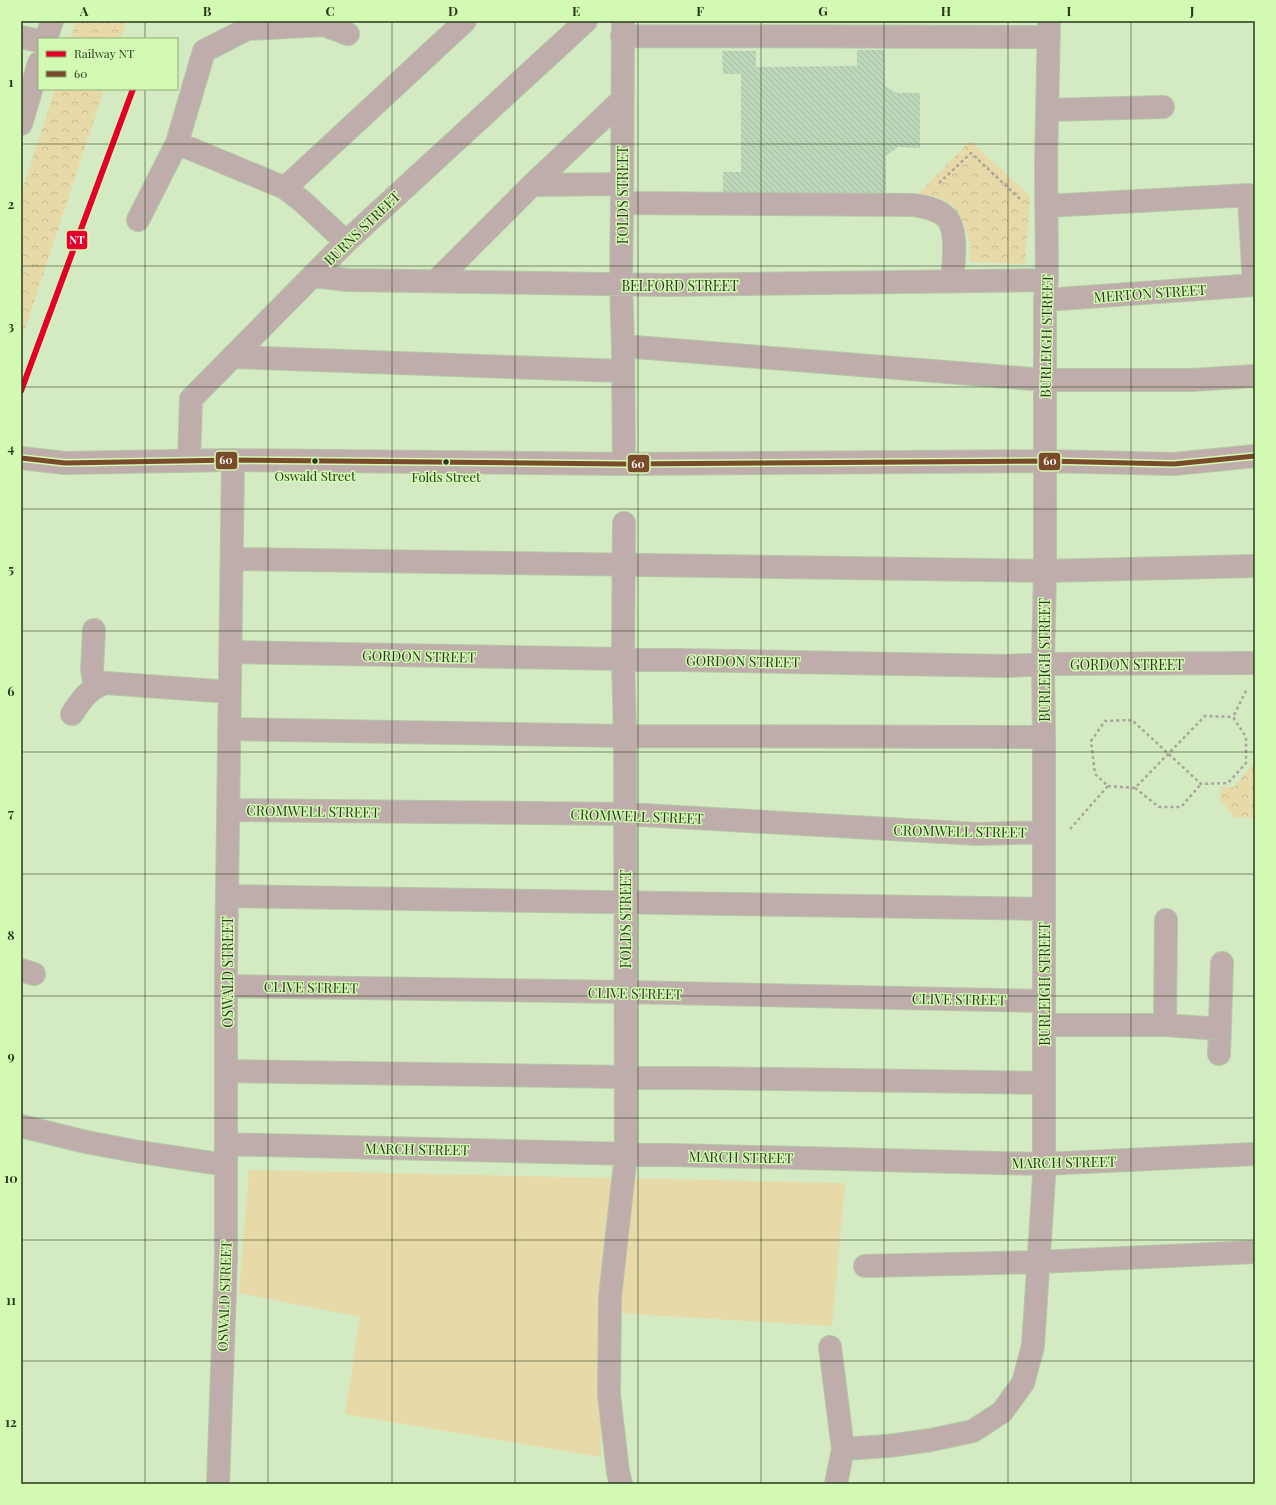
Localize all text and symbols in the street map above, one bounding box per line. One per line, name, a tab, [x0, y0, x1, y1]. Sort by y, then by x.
text: A	[79, 2, 89, 19]
text: B	[203, 2, 212, 19]
text: C	[325, 2, 335, 19]
text: D	[448, 2, 458, 19]
text: E	[572, 2, 580, 19]
text: F	[696, 2, 704, 19]
text: G	[818, 2, 828, 19]
text: H	[941, 2, 951, 19]
text: I	[1067, 2, 1072, 19]
text: J	[1189, 2, 1195, 19]
legend	[38, 38, 178, 90]
text: Railway NT	[74, 45, 135, 61]
text: 60	[74, 65, 87, 81]
text: 1	[9, 73, 14, 90]
street label: FOLDS STREET	[613, 145, 632, 244]
street label: BURNS STREET	[320, 186, 405, 269]
text: 2	[8, 195, 15, 212]
line badge: NT	[66, 230, 88, 250]
text: NT	[69, 232, 85, 247]
street label: BURLEIGH STREET	[1035, 274, 1057, 398]
street label: BELFORD STREET	[621, 276, 739, 295]
street label: MERTON STREET	[1093, 280, 1207, 306]
text: 3	[8, 317, 14, 334]
text: 4	[8, 439, 15, 456]
line badge: 60	[215, 451, 238, 470]
text: 60	[219, 452, 233, 467]
line badge: 60	[1038, 452, 1061, 471]
text: 60	[1043, 453, 1057, 468]
line badge: 60	[627, 454, 650, 473]
marker: Oswald Street	[310, 456, 320, 466]
text: 60	[631, 456, 645, 471]
marker: Folds Street	[441, 457, 451, 467]
place label: Oswald Street	[274, 467, 356, 484]
place label: Folds Street	[411, 468, 481, 485]
text: 5	[8, 560, 14, 577]
street label: BURLEIGH STREET	[1035, 598, 1054, 722]
street label: GORDON STREET	[362, 646, 476, 666]
street label: GORDON STREET	[686, 651, 800, 671]
street label: GORDON STREET	[1070, 655, 1184, 674]
text: 6	[7, 682, 15, 699]
street label: CROMWELL STREET	[246, 800, 380, 822]
text: 7	[8, 804, 14, 821]
street label: CROMWELL STREET	[570, 804, 704, 828]
street label: CROMWELL STREET	[893, 820, 1027, 842]
street label: FOLDS STREET	[616, 869, 635, 968]
street label: OSWALD STREET	[218, 916, 237, 1028]
street label: BURLEIGH STREET	[1035, 922, 1054, 1046]
text: 8	[7, 926, 15, 943]
street label: CLIVE STREET	[264, 977, 359, 997]
street label: CLIVE STREET	[588, 983, 683, 1003]
street label: CLIVE STREET	[912, 989, 1007, 1009]
text: 9	[7, 1047, 15, 1064]
street label: MARCH STREET	[365, 1139, 470, 1159]
street label: MARCH STREET	[689, 1147, 794, 1167]
street label: MARCH STREET	[1012, 1152, 1117, 1172]
text: 10	[4, 1169, 18, 1186]
street label: OSWALD STREET	[213, 1240, 235, 1352]
text: 11	[6, 1291, 16, 1308]
text: 12	[5, 1413, 17, 1430]

